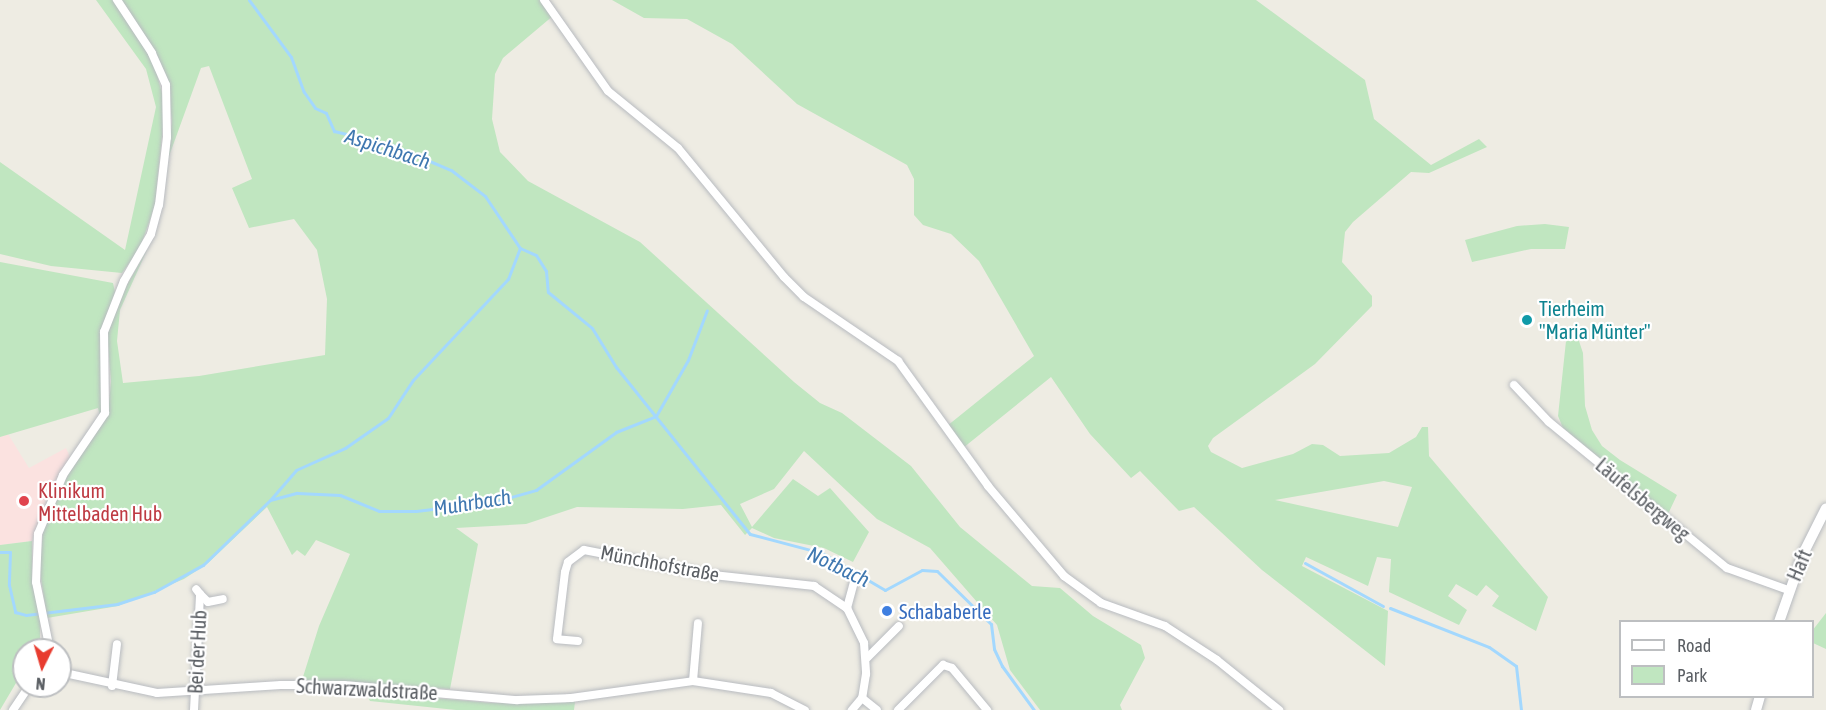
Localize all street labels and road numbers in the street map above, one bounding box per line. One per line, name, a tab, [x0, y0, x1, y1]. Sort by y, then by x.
street label: Läufelsbergweg	[1591, 453, 1695, 545]
street label: Münchhofstraße	[599, 540, 721, 586]
street label: Haft	[1782, 545, 1816, 585]
street label: Bei der Hub	[183, 609, 211, 695]
street label: Schwarzwaldstraße	[296, 673, 438, 705]

